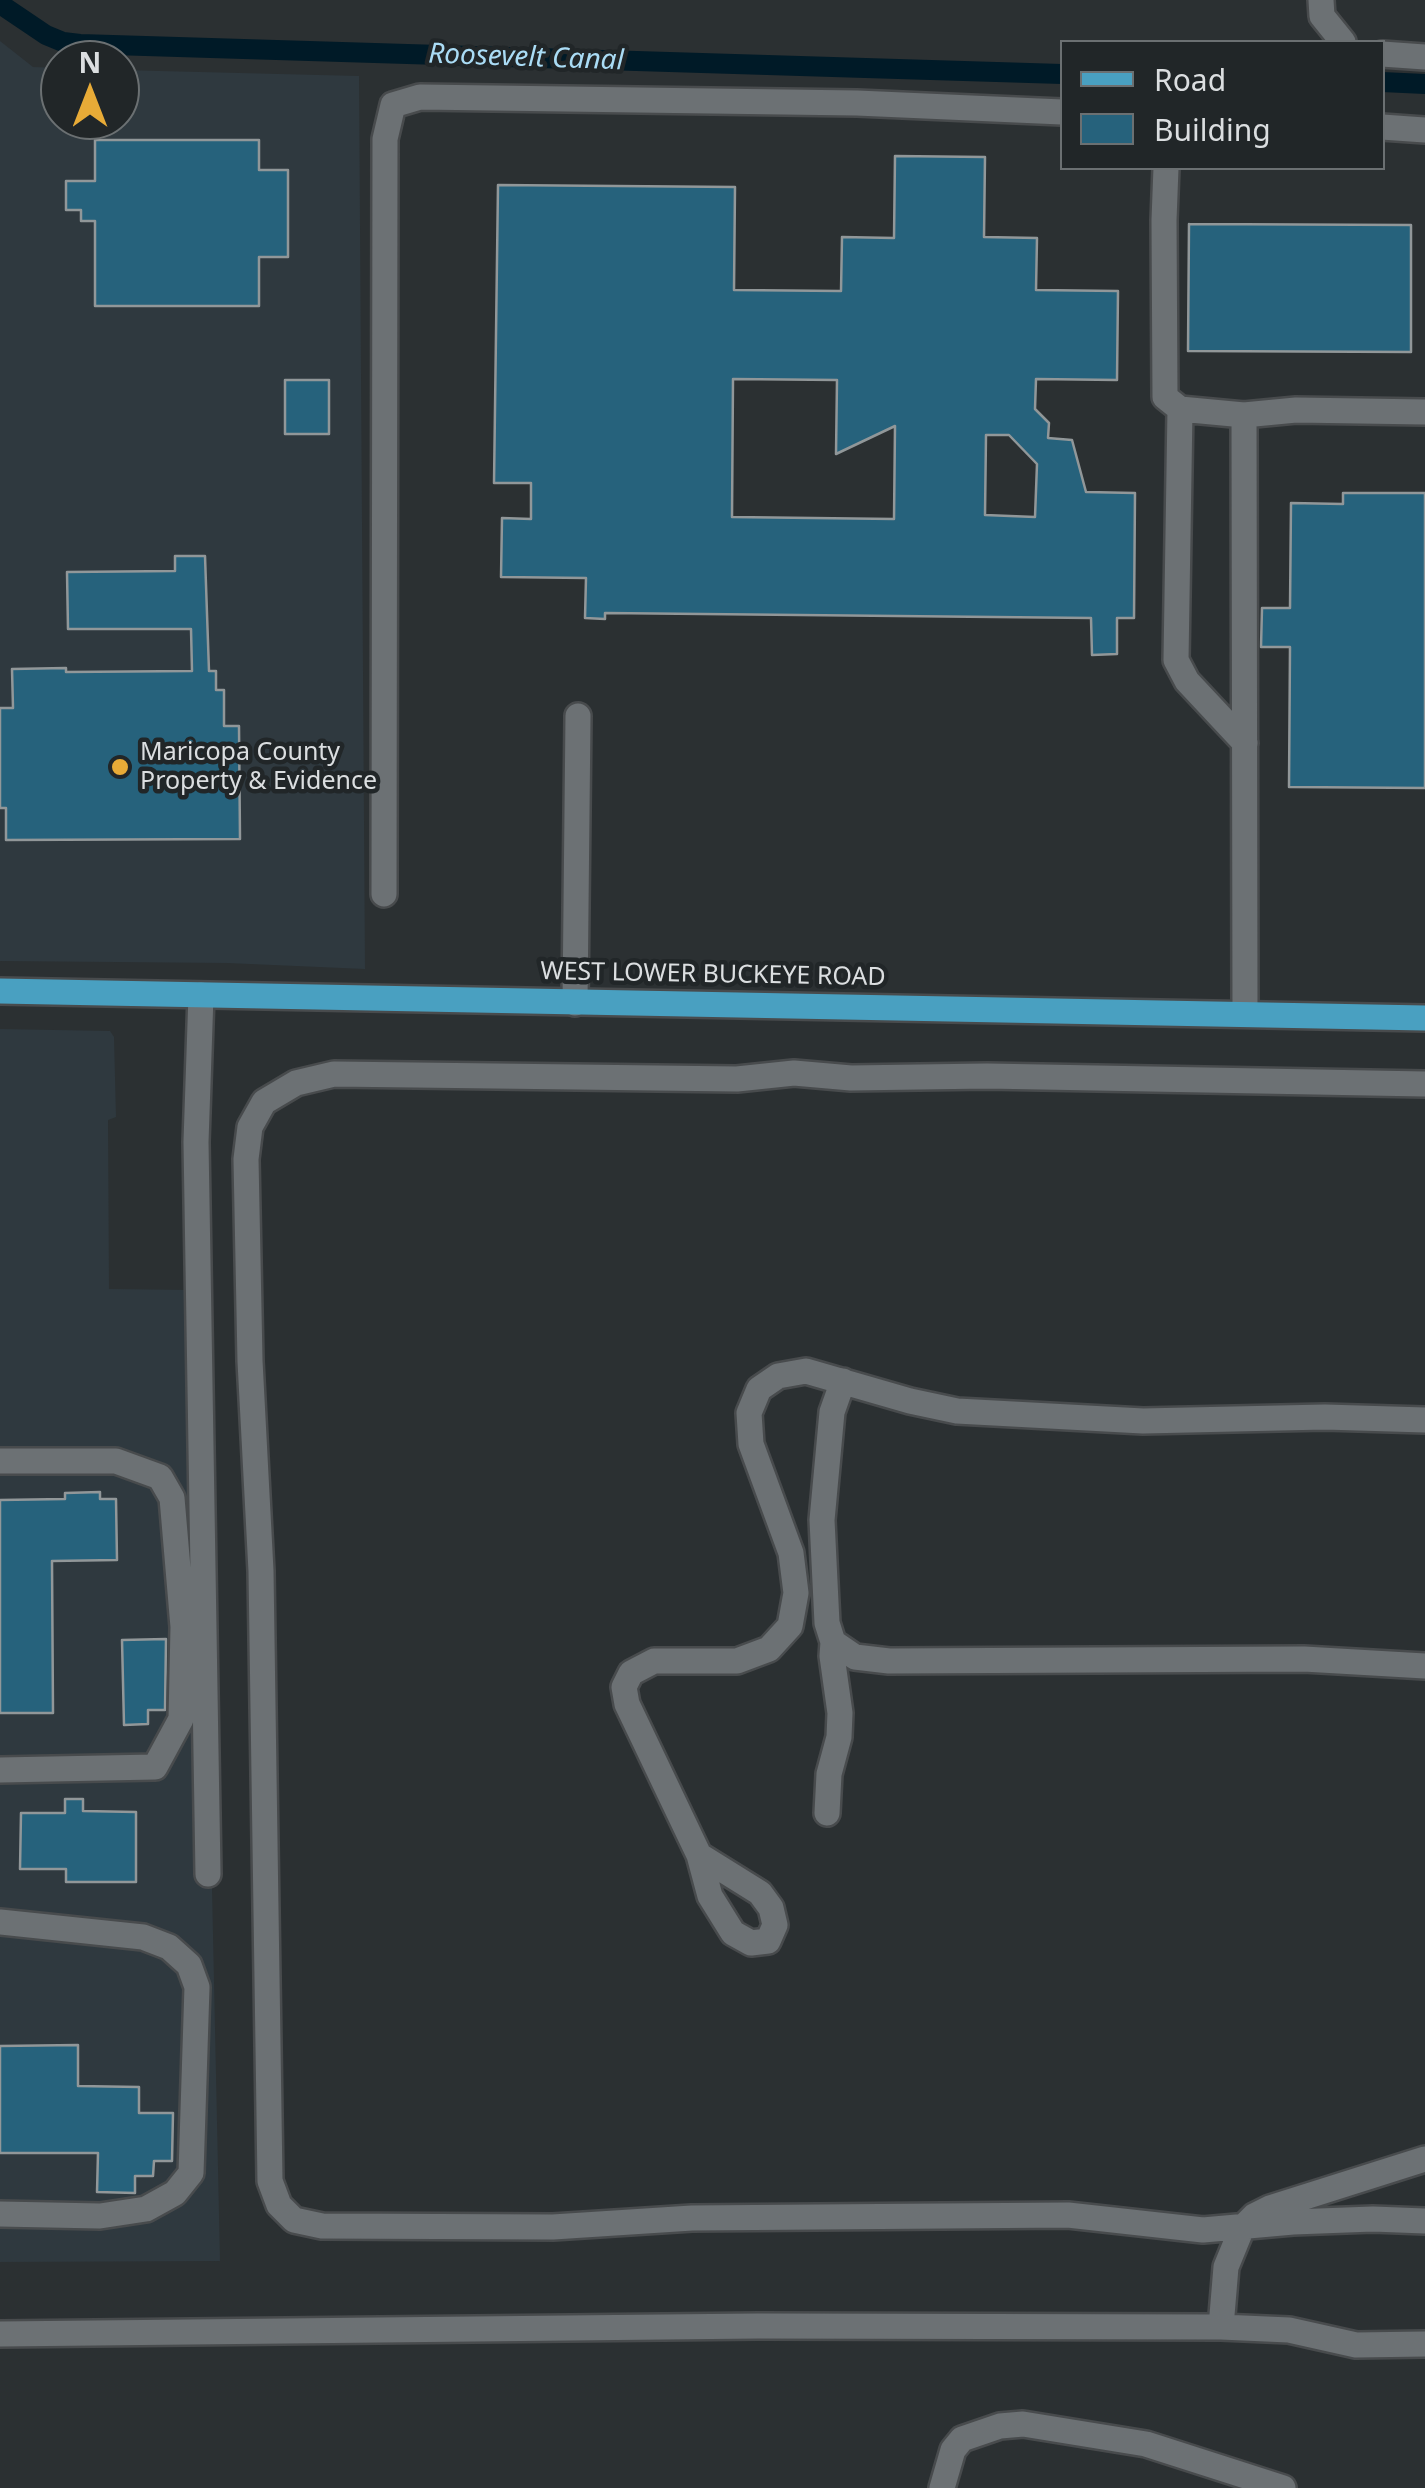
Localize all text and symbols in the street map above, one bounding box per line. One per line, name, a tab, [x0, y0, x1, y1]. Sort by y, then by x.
water label: Roosevelt Canal	[428, 38, 624, 78]
north arrow	[40, 40, 140, 140]
legend	[1060, 40, 1385, 170]
text: N	[79, 43, 101, 81]
text: Road	[1154, 59, 1226, 100]
text: Building	[1154, 109, 1271, 150]
place label: Maricopa County Property & Evidence	[140, 738, 377, 797]
marker: Maricopa County Property & Evidence	[109, 756, 131, 778]
street label: WEST LOWER BUCKEYE ROAD	[540, 957, 886, 993]

